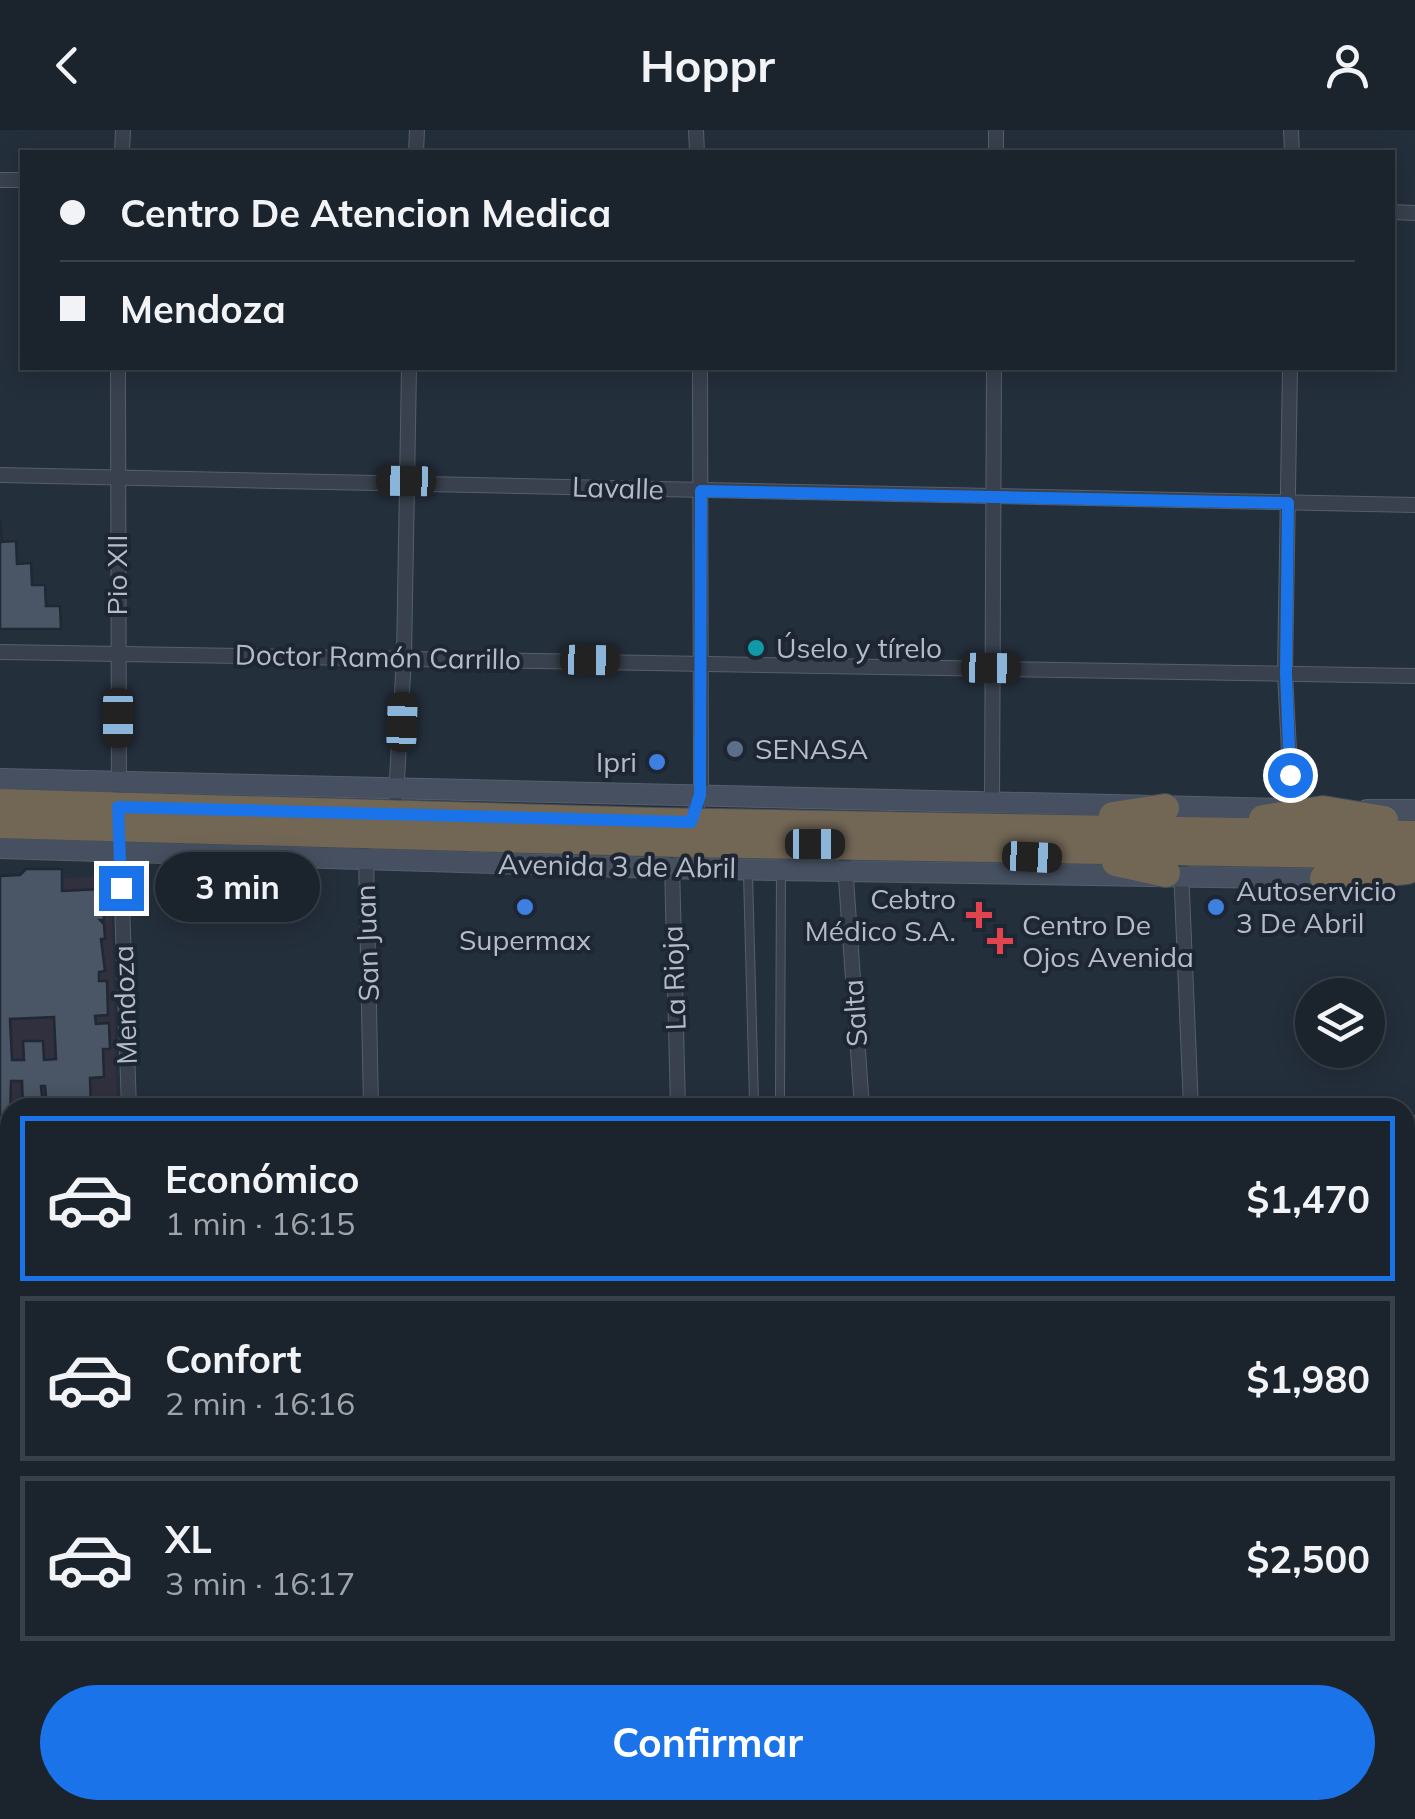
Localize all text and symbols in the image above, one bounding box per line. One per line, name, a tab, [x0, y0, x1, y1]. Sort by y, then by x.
text: Hoppr	[640, 37, 775, 93]
icon: back	[40, 38, 95, 93]
icon: person	[1320, 38, 1375, 93]
text: Centro De Atencion Medica	[120, 189, 611, 237]
text: Mendoza	[120, 285, 286, 333]
car	[376, 465, 436, 497]
street label: Lavalle	[571, 468, 665, 507]
street label: Pio XII	[99, 535, 134, 615]
place label: Úselo y tírelo	[776, 630, 942, 665]
street label: Doctor Ramón Carrillo	[235, 637, 521, 676]
marker: Úselo y tírelo	[745, 637, 767, 659]
car	[560, 644, 620, 676]
car	[961, 652, 1021, 684]
car	[103, 688, 133, 748]
car	[386, 691, 418, 753]
place label: SENASA	[755, 731, 869, 766]
marker: SENASA	[724, 738, 746, 760]
place label: Ipri	[596, 744, 637, 779]
marker: Ipri	[646, 751, 668, 773]
route start	[1268, 753, 1313, 798]
car	[785, 829, 845, 859]
car	[1001, 840, 1063, 874]
street label: Avenida 3 de Abril	[498, 846, 736, 885]
callout: 3 min	[156, 853, 321, 923]
route end	[99, 866, 144, 911]
text: 3 min	[195, 867, 280, 907]
place label: Autoservicio 3 De Abril	[1236, 873, 1397, 940]
place label: Cebtro Médico S.A.	[805, 881, 956, 948]
street label: San Juan	[347, 884, 386, 1002]
marker: Supermax	[514, 896, 536, 918]
marker: Autoservicio 3 De Abril	[1205, 896, 1227, 918]
marker: Cebtro Médico S.A.	[966, 902, 992, 928]
place label: Centro De Ojos Avenida	[1022, 907, 1194, 974]
place label: Supermax	[459, 922, 591, 957]
street label: La Rioja	[654, 925, 693, 1031]
marker: Centro De Ojos Avenida	[987, 928, 1013, 954]
street label: Mendoza	[105, 945, 144, 1065]
street label: Salta	[835, 978, 874, 1048]
map controls	[1295, 978, 1385, 1068]
button: layers	[1295, 978, 1385, 1068]
icon: car	[45, 1154, 135, 1244]
text: Económico	[165, 1155, 360, 1203]
text: $1,470	[1247, 1175, 1370, 1223]
text: 1 min · 16:15	[165, 1203, 355, 1243]
icon: car	[45, 1334, 135, 1424]
text: Confort	[165, 1335, 302, 1383]
text: $1,980	[1247, 1355, 1370, 1403]
text: 2 min · 16:16	[165, 1383, 355, 1423]
icon: car	[45, 1514, 135, 1604]
text: XL	[165, 1515, 212, 1563]
text: $2,500	[1247, 1535, 1370, 1583]
text: 3 min · 16:17	[165, 1563, 355, 1603]
button: Confirmar	[40, 1685, 1375, 1800]

